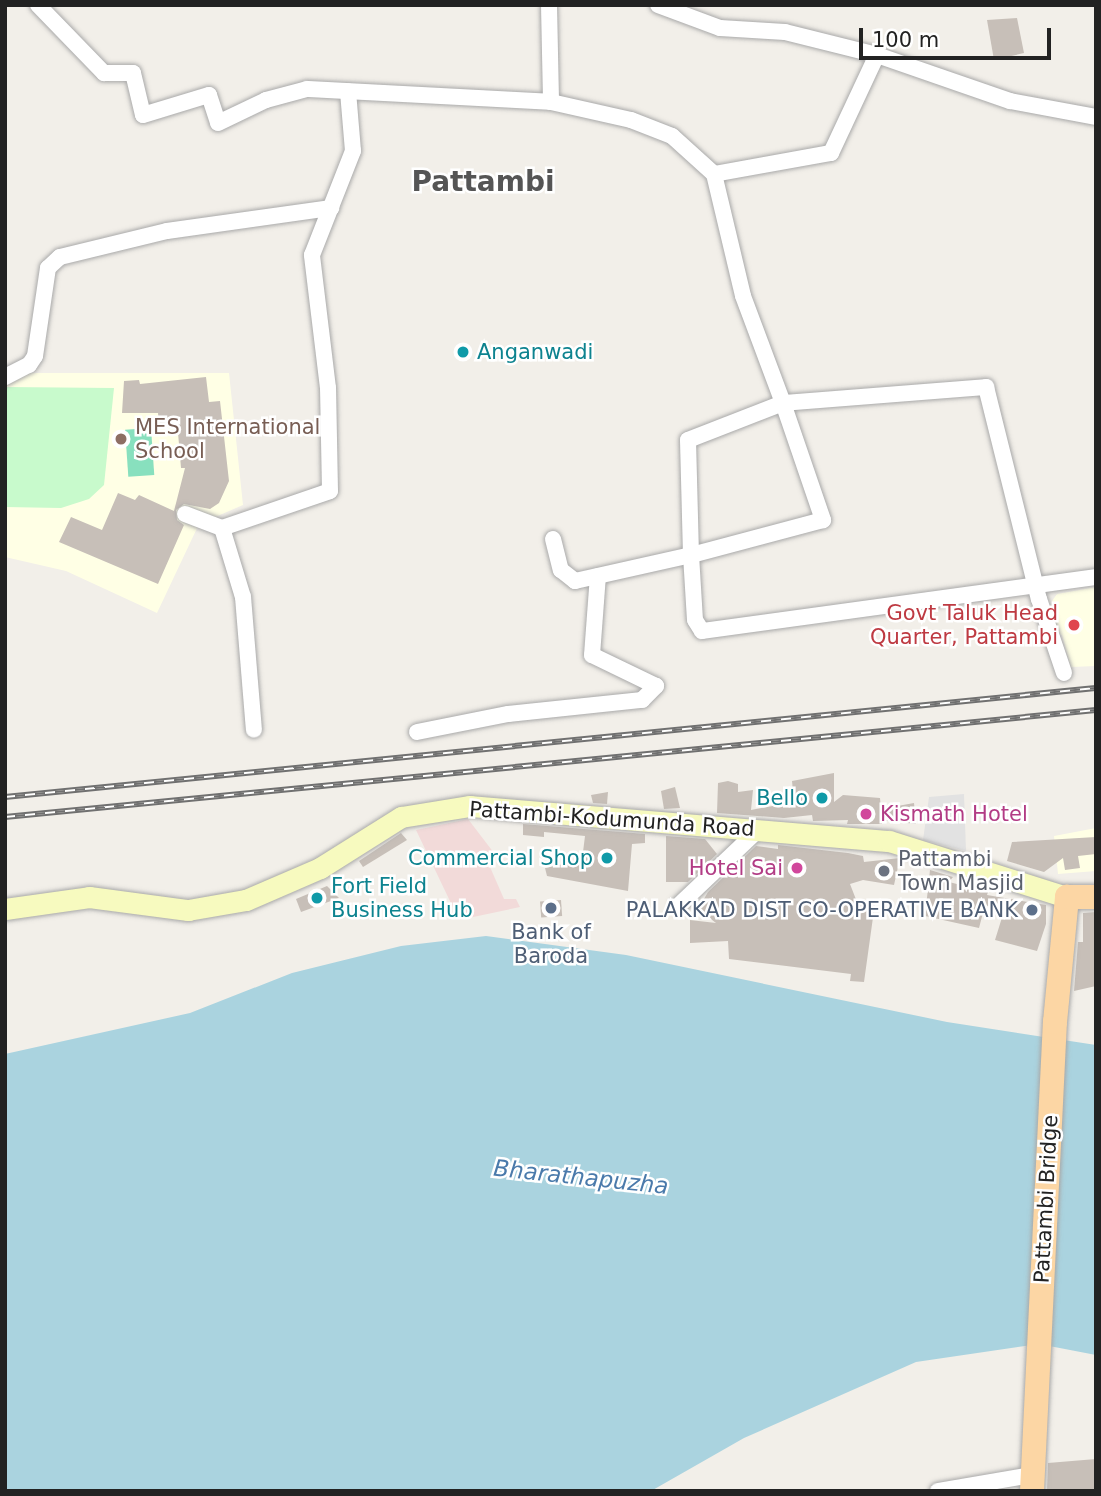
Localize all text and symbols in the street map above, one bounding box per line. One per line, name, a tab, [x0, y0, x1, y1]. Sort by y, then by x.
scale bar	[863, 14, 1056, 58]
text: 100 m	[872, 28, 939, 52]
district label: Pattambi	[411, 165, 555, 199]
place label: Anganwadi	[477, 339, 593, 365]
marker: Anganwadi	[455, 344, 471, 360]
place label: MES International School	[135, 414, 320, 464]
marker: MES International School	[113, 431, 129, 447]
place label: Govt Taluk Head Quarter, Pattambi	[870, 600, 1058, 650]
marker: Govt Taluk Head Quarter, Pattambi	[1064, 615, 1084, 635]
place label: Bello	[756, 785, 808, 811]
marker: Bello	[814, 790, 830, 806]
street label: Pattambi-Kodumunda Road	[468, 796, 756, 842]
place label: Kismath Hotel	[880, 801, 1028, 827]
marker: Kismath Hotel	[858, 806, 874, 822]
place label: Commercial Shop	[408, 845, 593, 871]
place label: Pattambi Town Masjid	[898, 846, 1024, 896]
marker: Commercial Shop	[599, 850, 615, 866]
place label: Hotel Sai	[689, 855, 783, 881]
marker: Hotel Sai	[789, 860, 805, 876]
marker: Pattambi Town Masjid	[876, 863, 892, 879]
place label: Fort Field Business Hub	[331, 873, 473, 923]
marker: Fort Field Business Hub	[309, 890, 325, 906]
place label: PALAKKAD DIST CO-OPERATIVE BANK	[626, 897, 1018, 923]
marker: Bank of Baroda	[543, 900, 559, 916]
marker: PALAKKAD DIST CO-OPERATIVE BANK	[1024, 902, 1040, 918]
place label: Bank of Baroda	[511, 919, 591, 969]
street label: Pattambi Bridge	[1029, 1114, 1063, 1284]
water label: Bharathapuzha	[492, 1154, 670, 1200]

